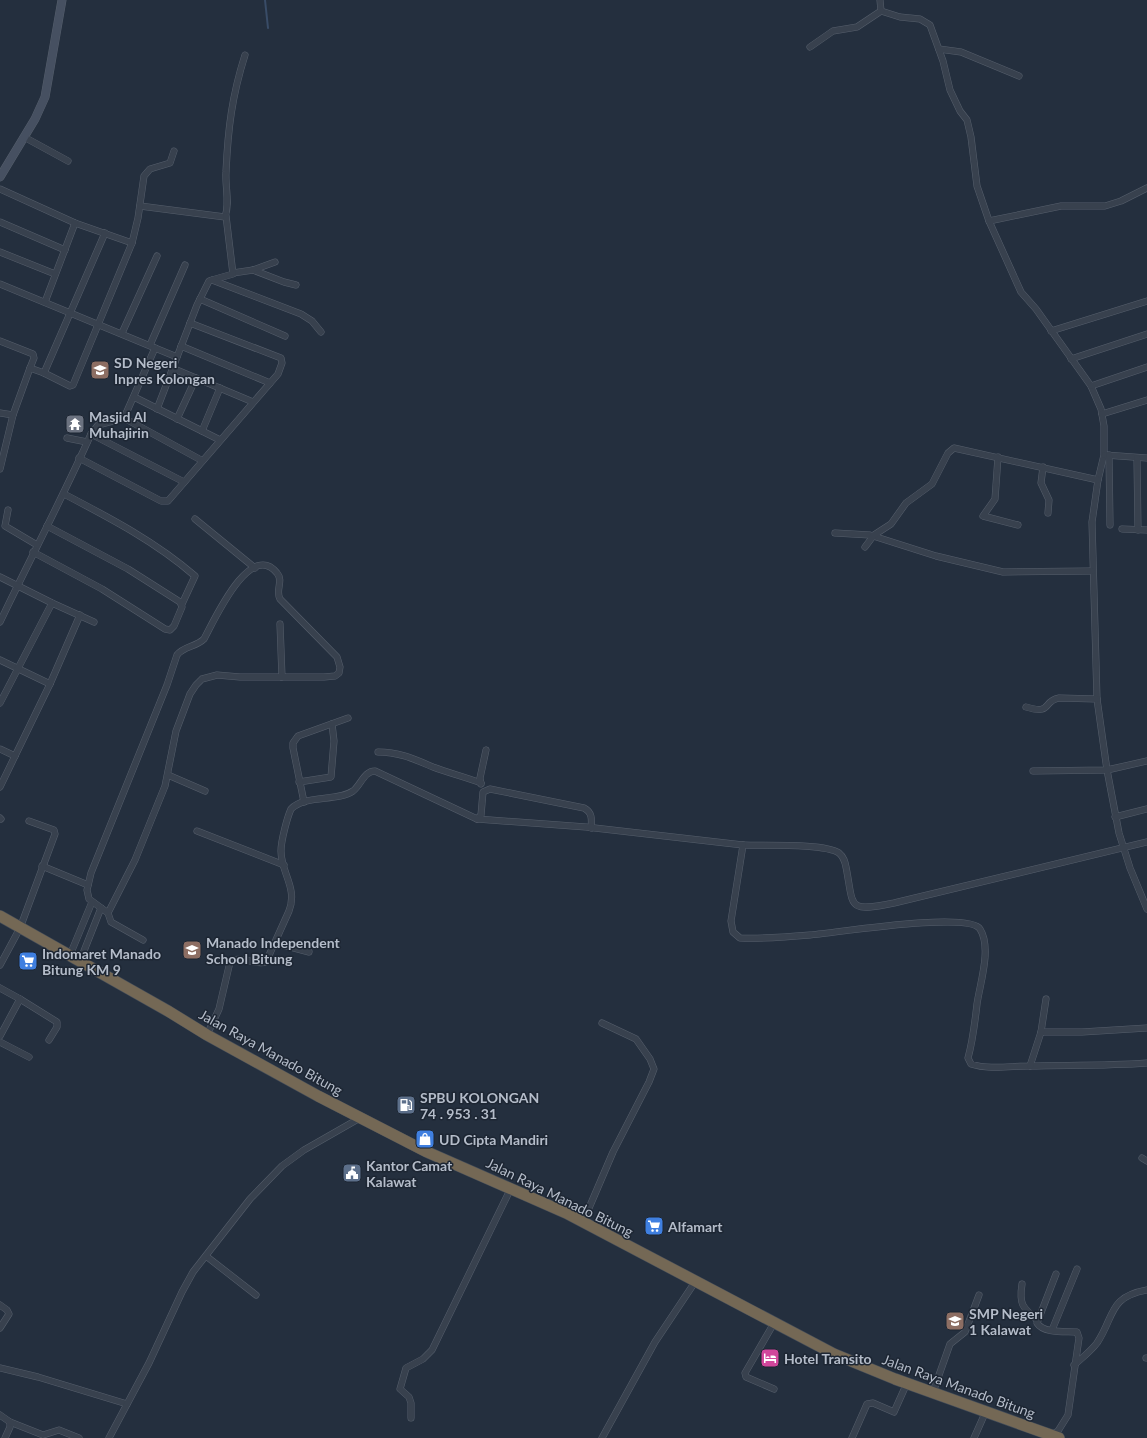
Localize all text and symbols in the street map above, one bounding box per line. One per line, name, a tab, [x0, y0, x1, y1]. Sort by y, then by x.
place label: SD Negeri Inpres Kolongan	[114, 354, 215, 387]
school or university icon: SD Negeri Inpres Kolongan	[89, 359, 111, 381]
place label: Masjid Al Muhajirin	[89, 408, 149, 441]
temple icon: Masjid Al Muhajirin	[64, 413, 86, 435]
place label: Manado Independent School Bitung	[206, 934, 340, 967]
school or university icon: Manado Independent School Bitung	[181, 939, 203, 961]
place label: Indomaret Manado Bitung KM 9	[42, 945, 161, 978]
supermarket icon: Indomaret Manado Bitung KM 9	[17, 950, 39, 972]
street label: Jalan Raya Manado Bitung	[196, 1005, 346, 1099]
place label: SPBU KOLONGAN 74 . 953 . 31	[420, 1089, 539, 1122]
fuel station icon: SPBU KOLONGAN 74 . 953 . 31	[395, 1094, 417, 1116]
shop icon: UD Cipta Mandiri	[414, 1128, 436, 1150]
place label: UD Cipta Mandiri	[439, 1131, 548, 1148]
street label: Jalan Raya Manado Bitung	[484, 1154, 636, 1240]
place label: Kantor Camat Kalawat	[366, 1157, 453, 1190]
public building icon: Kantor Camat Kalawat	[341, 1162, 363, 1184]
supermarket icon: Alfamart	[643, 1215, 665, 1237]
place label: Alfamart	[667, 1218, 723, 1235]
place label: SMP Negeri 1 Kalawat	[969, 1305, 1043, 1338]
school or university icon: SMP Negeri 1 Kalawat	[944, 1310, 966, 1332]
hotel icon: Hotel Transito	[759, 1347, 781, 1369]
place label: Hotel Transito	[784, 1350, 872, 1367]
street label: Jalan Raya Manado Bitung	[880, 1350, 1038, 1422]

